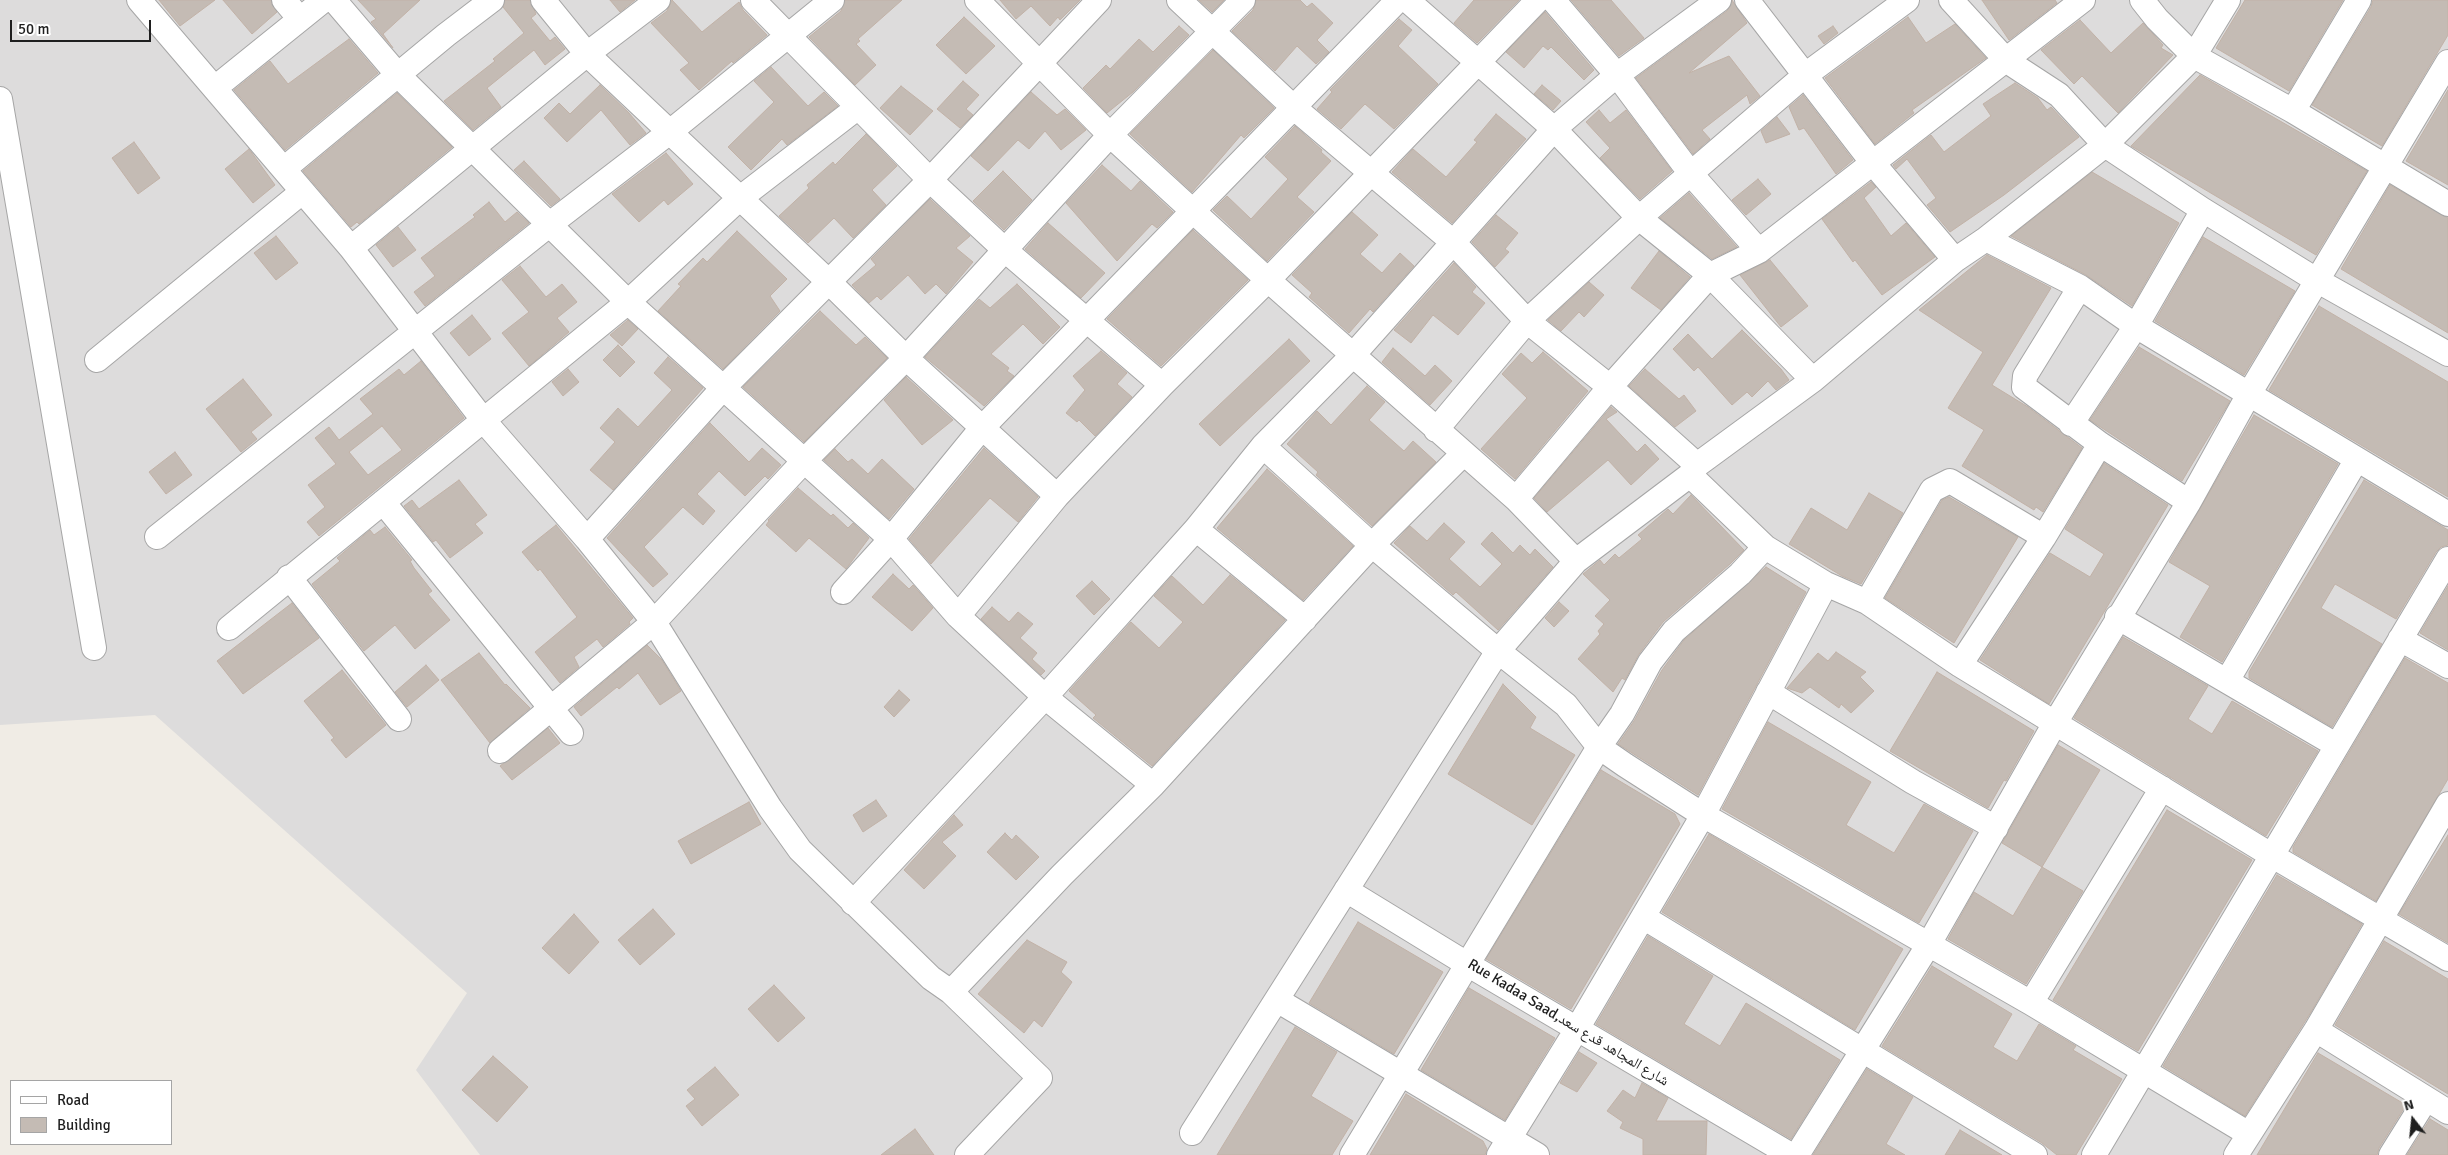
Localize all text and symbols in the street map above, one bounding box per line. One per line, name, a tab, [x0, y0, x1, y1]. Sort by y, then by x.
scale bar	[12, 10, 154, 42]
text: 50 m	[18, 20, 49, 38]
street label: Rue Kadaa Saad,شارع المجاهد قدع سعد	[1464, 956, 1672, 1090]
legend	[10, 1080, 172, 1145]
text: Road	[57, 1091, 89, 1109]
north arrow	[2388, 1095, 2438, 1145]
text: N	[2402, 1096, 2416, 1115]
text: Building	[57, 1116, 111, 1134]

